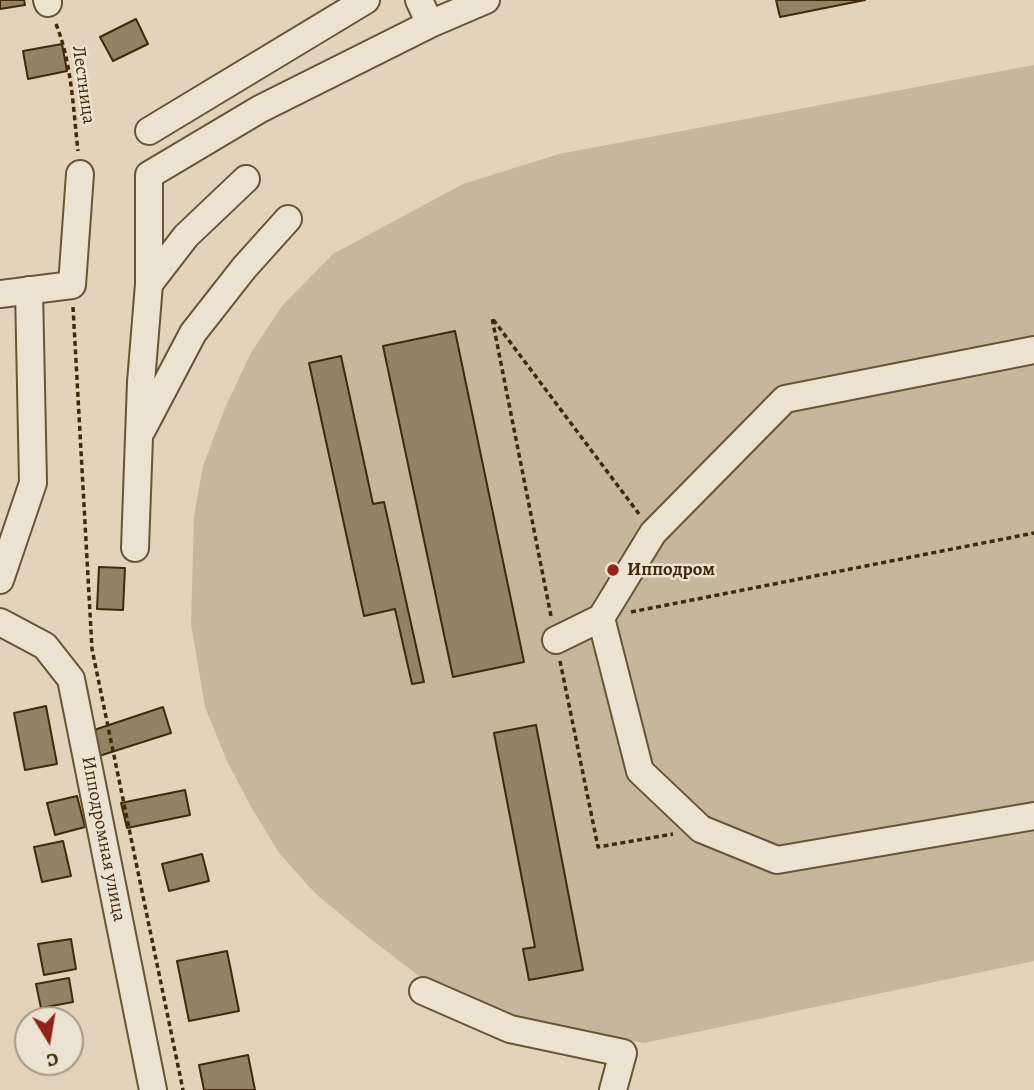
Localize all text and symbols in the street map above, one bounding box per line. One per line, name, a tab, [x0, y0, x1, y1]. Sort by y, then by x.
street label: Лестница	[66, 44, 100, 126]
place label: Ипподром	[627, 559, 715, 581]
marker: Ипподром	[605, 562, 621, 578]
street label: Ипподромная улица	[76, 754, 130, 924]
north arrow	[14, 1006, 84, 1076]
text: С	[44, 1046, 61, 1074]

